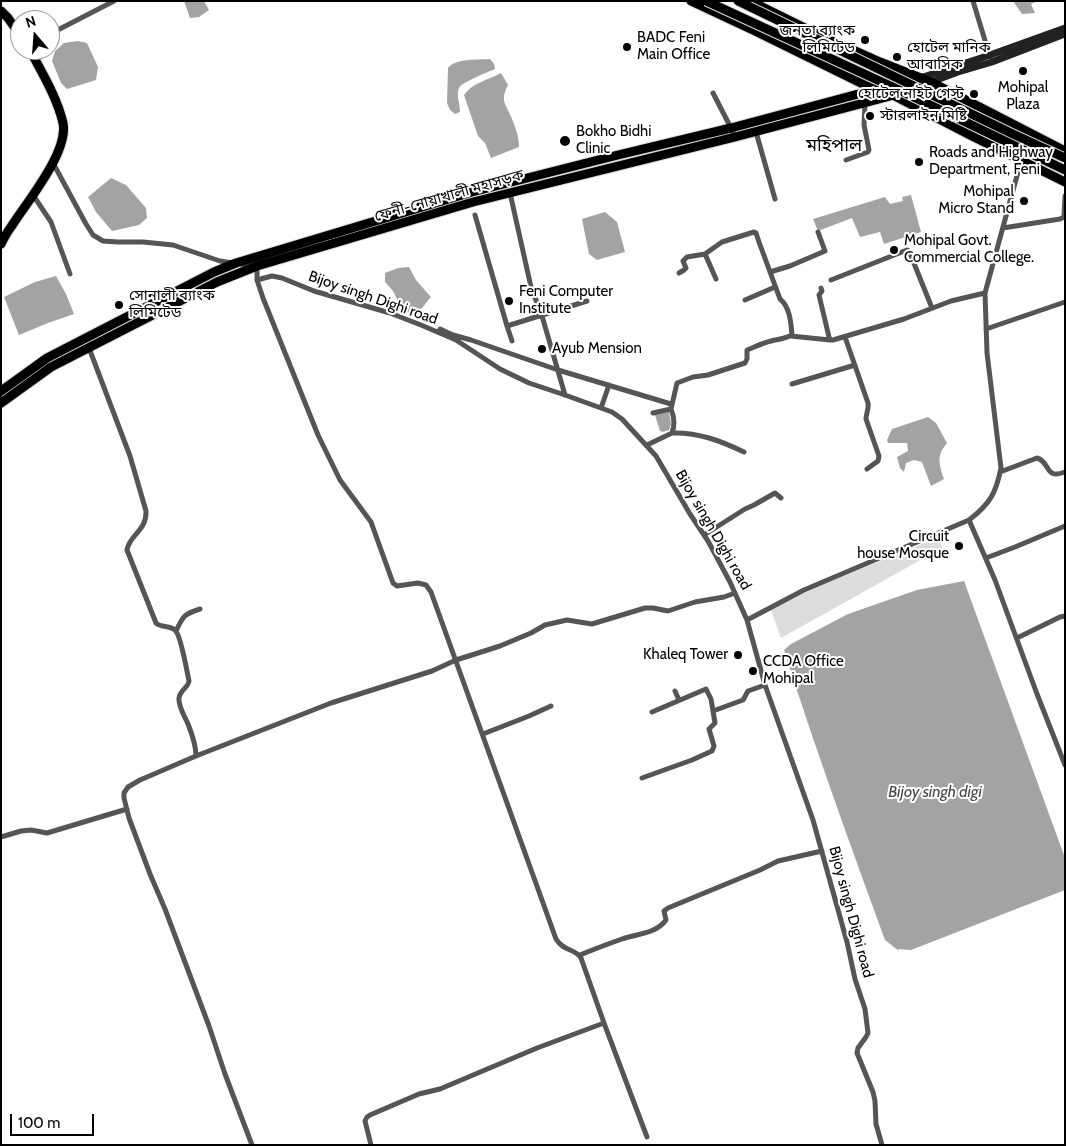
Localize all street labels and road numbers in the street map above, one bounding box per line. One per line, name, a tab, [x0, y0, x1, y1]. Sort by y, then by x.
street label: ফেনী-নোয়াখালী মহাসড়ক	[372, 166, 526, 226]
street label: Bijoy singh Dighi road	[306, 267, 440, 329]
street label: Bijoy singh Dighi road	[671, 467, 755, 593]
street label: Bijoy singh Dighi road	[825, 844, 877, 980]

